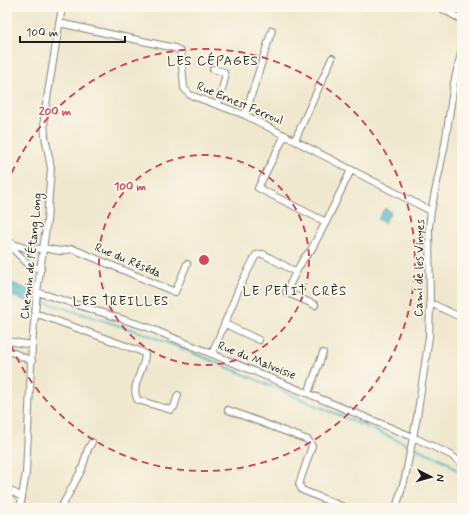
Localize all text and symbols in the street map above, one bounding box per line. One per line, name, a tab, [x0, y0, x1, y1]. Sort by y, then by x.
scale bar	[20, 18, 125, 44]
text: 100 m	[26, 25, 58, 41]
district label: LES CÉPAGES	[167, 52, 259, 70]
street label: Rue Ernest Ferroul	[194, 79, 285, 129]
text: 200 m	[39, 104, 72, 120]
text: 100 m	[114, 179, 147, 195]
street label: Chemin de l'Étang Long	[17, 192, 47, 320]
street label: Camí de les Vinyes	[411, 218, 429, 317]
street label: Rue du Réséda	[92, 240, 163, 282]
centre of rings	[197, 253, 211, 267]
district label: LE PETIT CRÈS	[243, 283, 347, 300]
district label: LES TREILLES	[73, 293, 169, 310]
street label: Rue du Malvoisie	[215, 338, 298, 384]
north arrow	[411, 457, 451, 497]
text: N	[433, 474, 447, 482]

